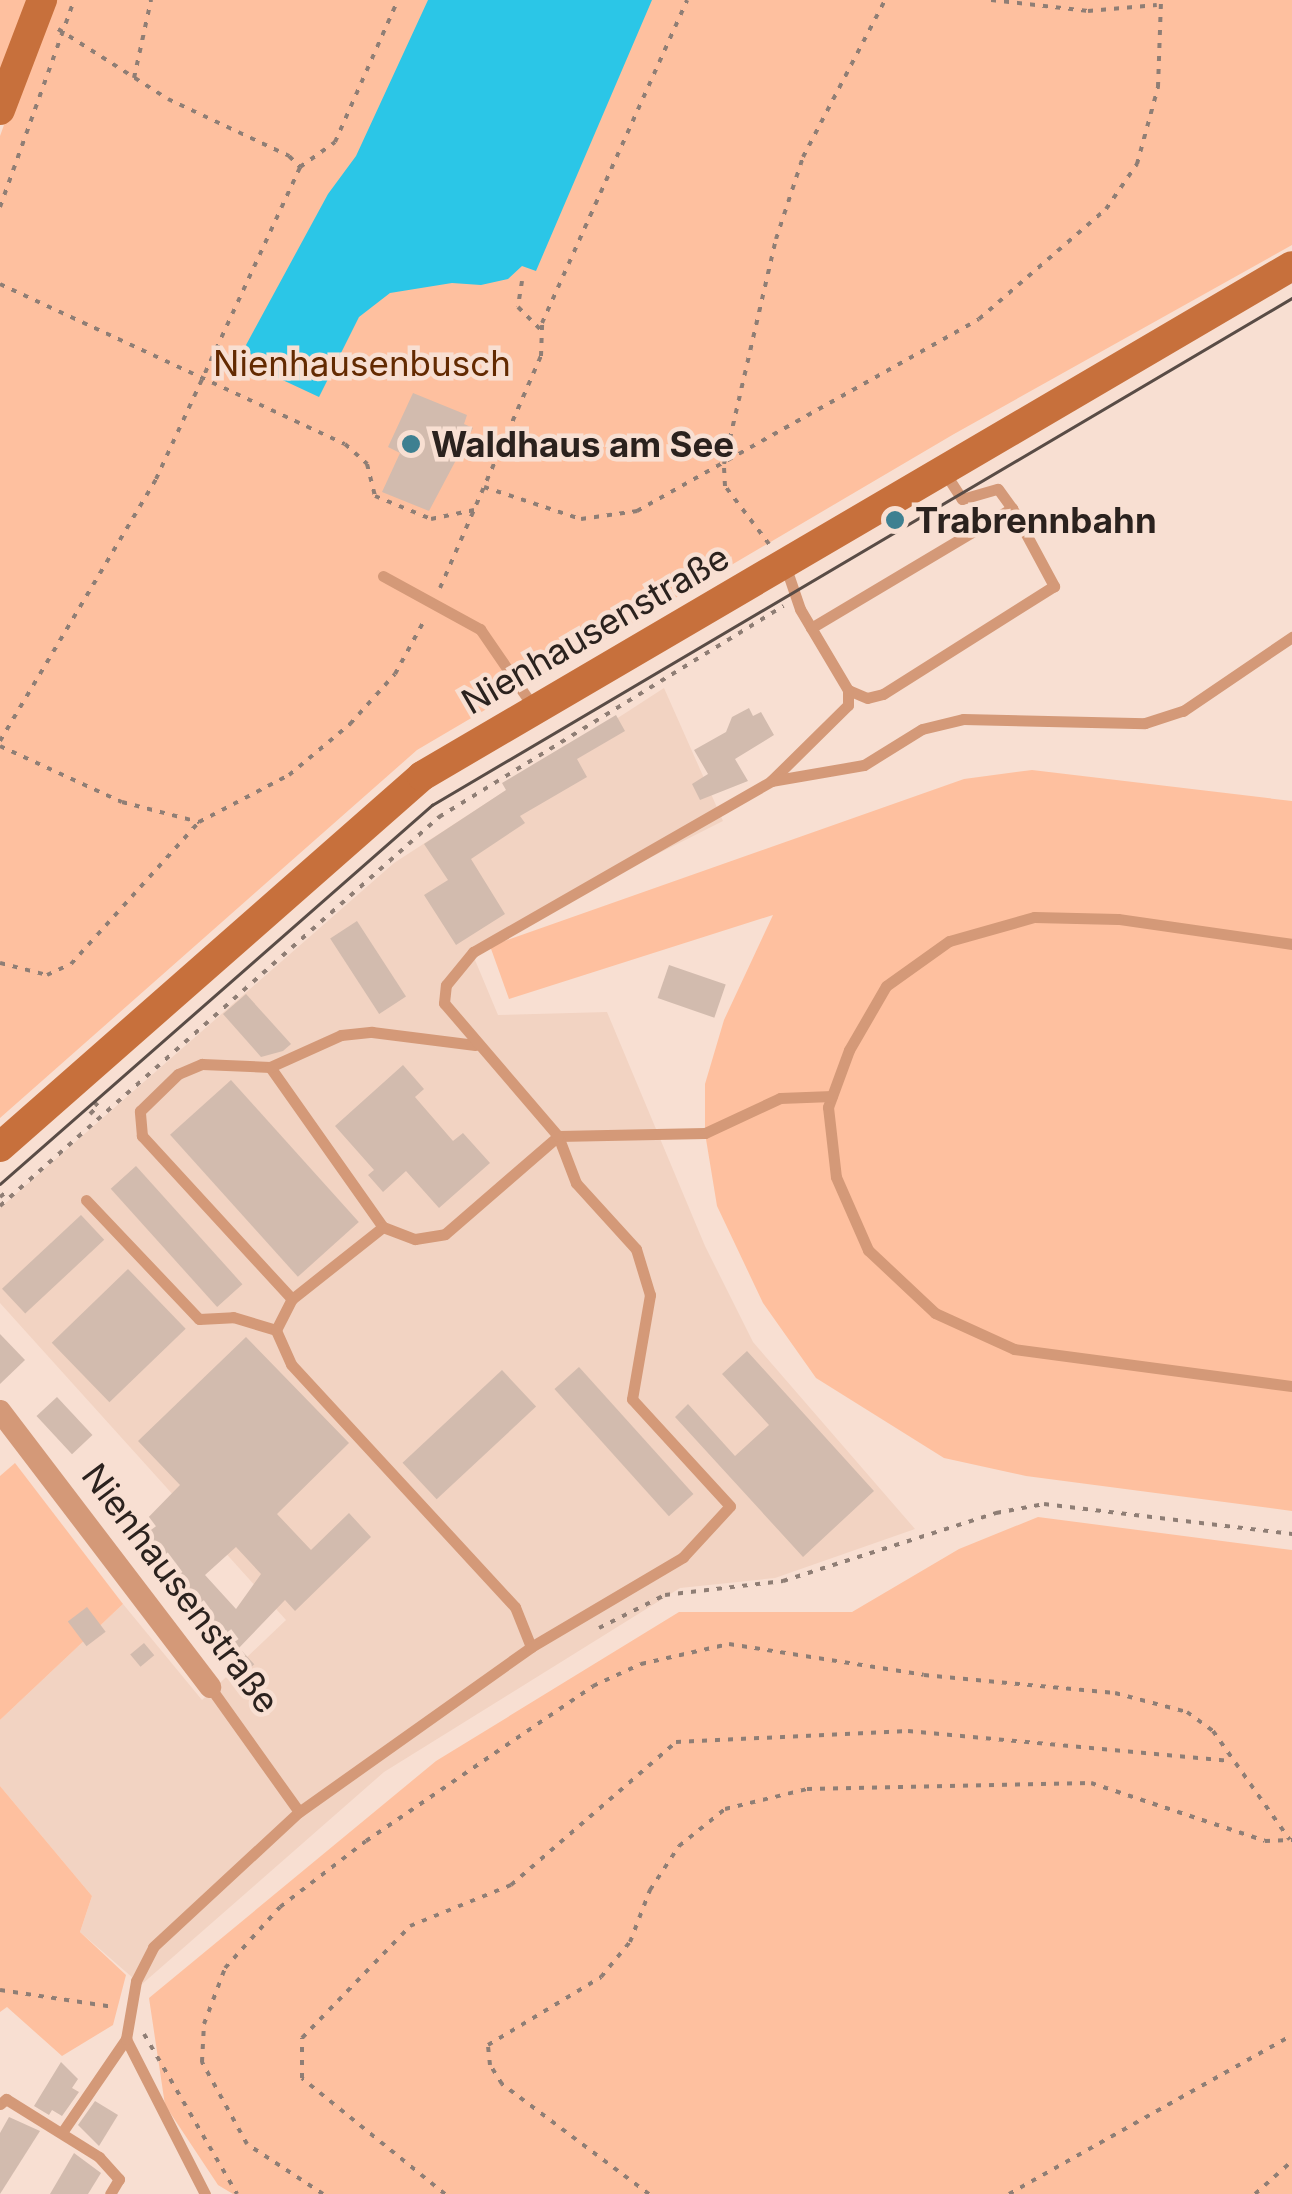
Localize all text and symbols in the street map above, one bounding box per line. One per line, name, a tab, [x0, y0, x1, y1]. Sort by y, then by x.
park label: Nienhausenbusch	[213, 342, 511, 384]
place label: Waldhaus am See	[431, 423, 734, 465]
marker: Waldhaus am See	[400, 433, 422, 455]
place label: Trabrennbahn	[915, 499, 1157, 541]
marker: Trabrennbahn	[884, 509, 906, 531]
street label: Nienhausenstraße	[454, 535, 736, 723]
street label: Nienhausenstraße	[74, 1455, 288, 1721]

